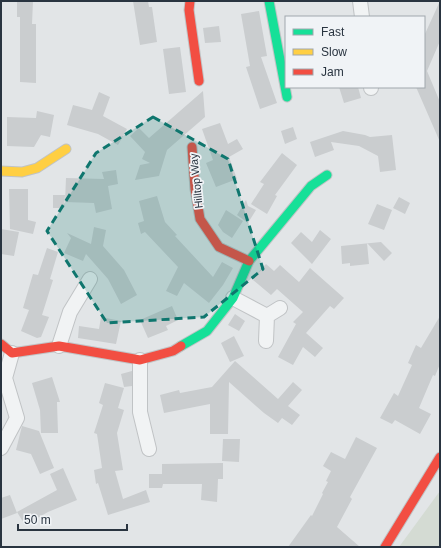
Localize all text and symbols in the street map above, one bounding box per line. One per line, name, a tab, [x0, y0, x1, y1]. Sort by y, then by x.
legend	[285, 16, 425, 88]
text: Fast	[321, 25, 345, 39]
text: Slow	[321, 45, 347, 59]
text: Jam	[321, 65, 344, 79]
street label: Hilltop Way	[187, 152, 205, 209]
scale bar	[18, 506, 127, 532]
text: 50 m	[24, 513, 51, 527]

